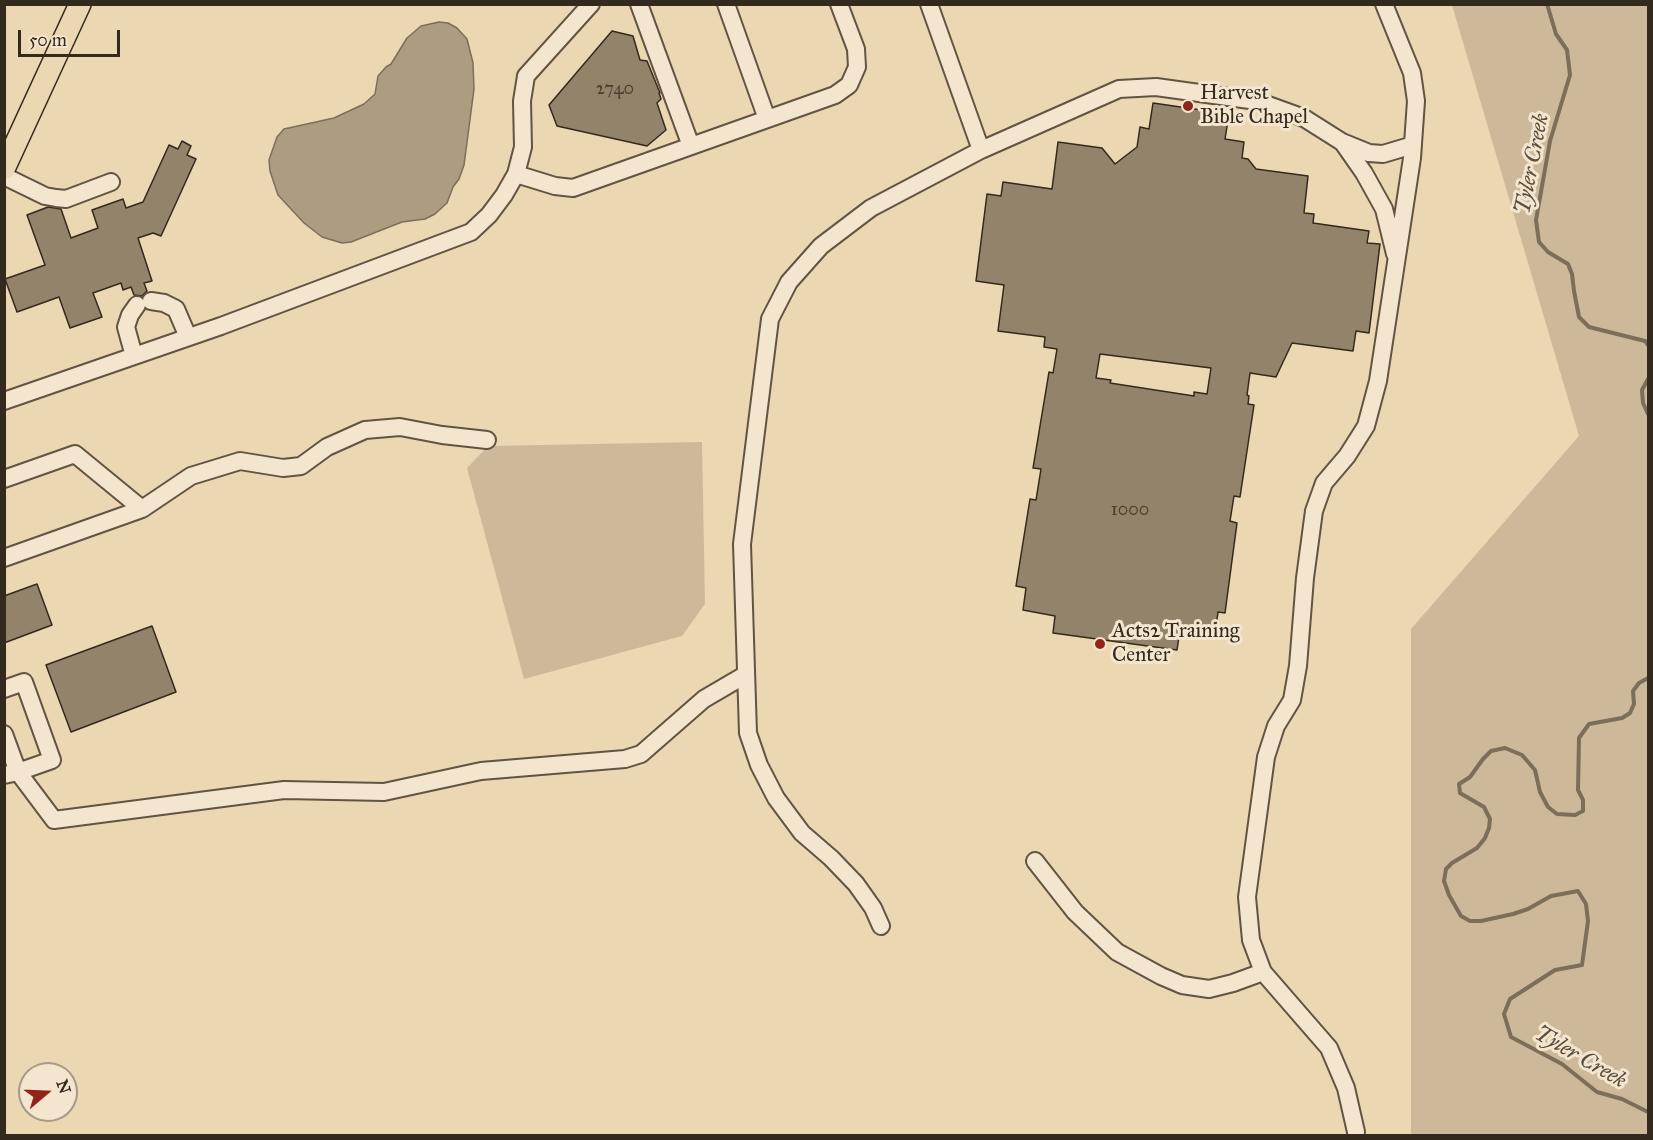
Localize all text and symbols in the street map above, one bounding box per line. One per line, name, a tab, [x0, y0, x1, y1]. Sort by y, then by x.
scale bar	[21, 18, 123, 56]
text: 50 m	[29, 29, 67, 51]
house number: 2740	[596, 79, 634, 101]
place label: Harvest Bible Chapel	[1200, 81, 1308, 131]
marker: Harvest Bible Chapel	[1181, 99, 1195, 113]
water label: Tyler Creek	[1510, 112, 1556, 216]
house number: 1000	[1111, 500, 1149, 522]
place label: Acts2 Training Center	[1112, 619, 1240, 669]
marker: Acts2 Training Center	[1093, 637, 1107, 651]
water label: Tyler Creek	[1529, 1021, 1631, 1095]
north arrow	[18, 1062, 78, 1122]
text: N	[52, 1077, 75, 1096]

